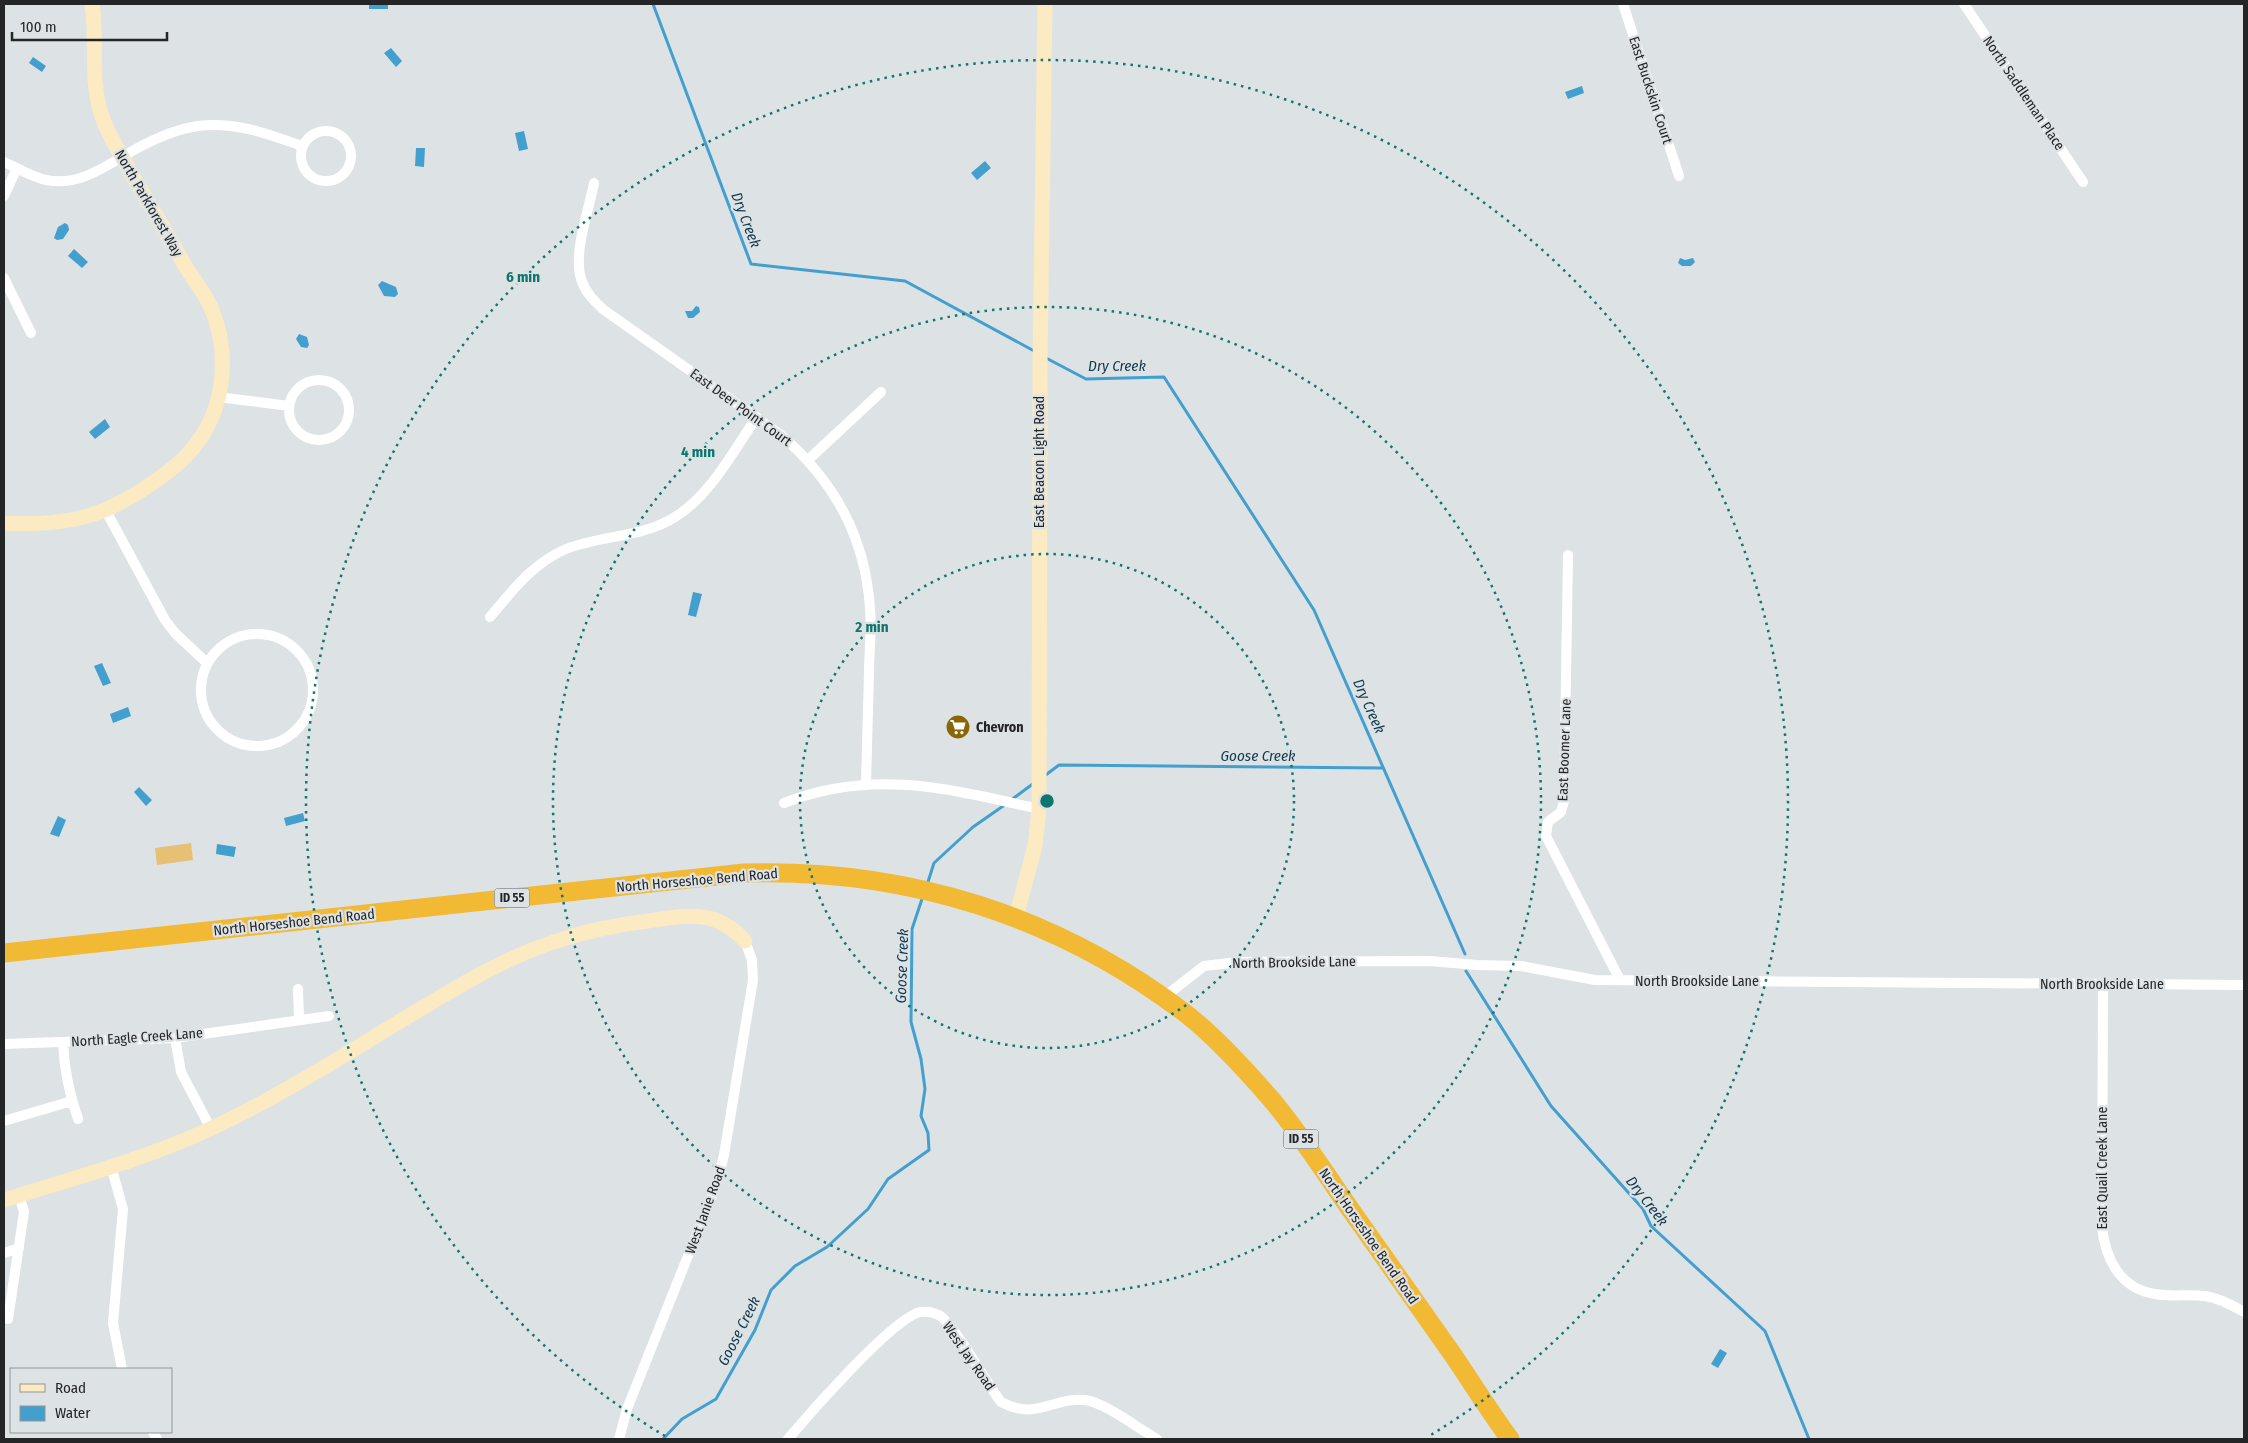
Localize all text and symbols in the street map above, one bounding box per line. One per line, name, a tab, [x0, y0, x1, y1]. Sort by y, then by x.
scale bar	[12, 10, 168, 42]
text: 100 m	[20, 18, 57, 36]
street label: North Saddleman Place	[1979, 33, 2068, 154]
street label: East Buckskin Court	[1625, 34, 1676, 146]
street label: North Parkforest Way	[111, 147, 186, 260]
water label: Dry Creek	[727, 190, 765, 251]
text: 6 min	[506, 268, 540, 286]
water label: Dry Creek	[1088, 357, 1146, 375]
street label: East Deer Point Court	[687, 365, 795, 450]
street label: East Beacon Light Road	[1031, 396, 1048, 528]
text: 4 min	[681, 443, 715, 461]
text: 2 min	[854, 618, 889, 636]
water label: Dry Creek	[1349, 676, 1389, 737]
street label: East Boomer Lane	[1554, 698, 1575, 802]
supermarket icon: Chevron	[945, 714, 971, 740]
place label: Chevron	[976, 719, 1024, 736]
water label: Goose Creek	[1221, 747, 1296, 765]
centre of rings	[1038, 792, 1056, 810]
street label: North Horseshoe Bend Road	[616, 865, 779, 896]
road number: ID 55	[494, 888, 530, 908]
street label: North Horseshoe Bend Road	[213, 906, 376, 939]
water label: Goose Creek	[892, 928, 912, 1004]
street label: North Brookside Lane	[1232, 953, 1356, 972]
street label: North Brookside Lane	[1635, 973, 1759, 990]
street label: North Brookside Lane	[2040, 976, 2164, 993]
street label: North Eagle Creek Lane	[71, 1024, 203, 1051]
street label: East Quail Creek Lane	[2094, 1107, 2111, 1229]
road number: ID 55	[1284, 1130, 1318, 1148]
street label: West Janie Road	[682, 1164, 729, 1256]
street label: North Horseshoe Bend Road	[1315, 1165, 1422, 1308]
water label: Dry Creek	[1622, 1173, 1672, 1230]
water label: Goose Creek	[714, 1293, 764, 1368]
street label: West Jay Road	[939, 1319, 999, 1394]
legend	[10, 1368, 172, 1433]
text: Road	[55, 1379, 86, 1397]
text: Water	[55, 1404, 91, 1422]

